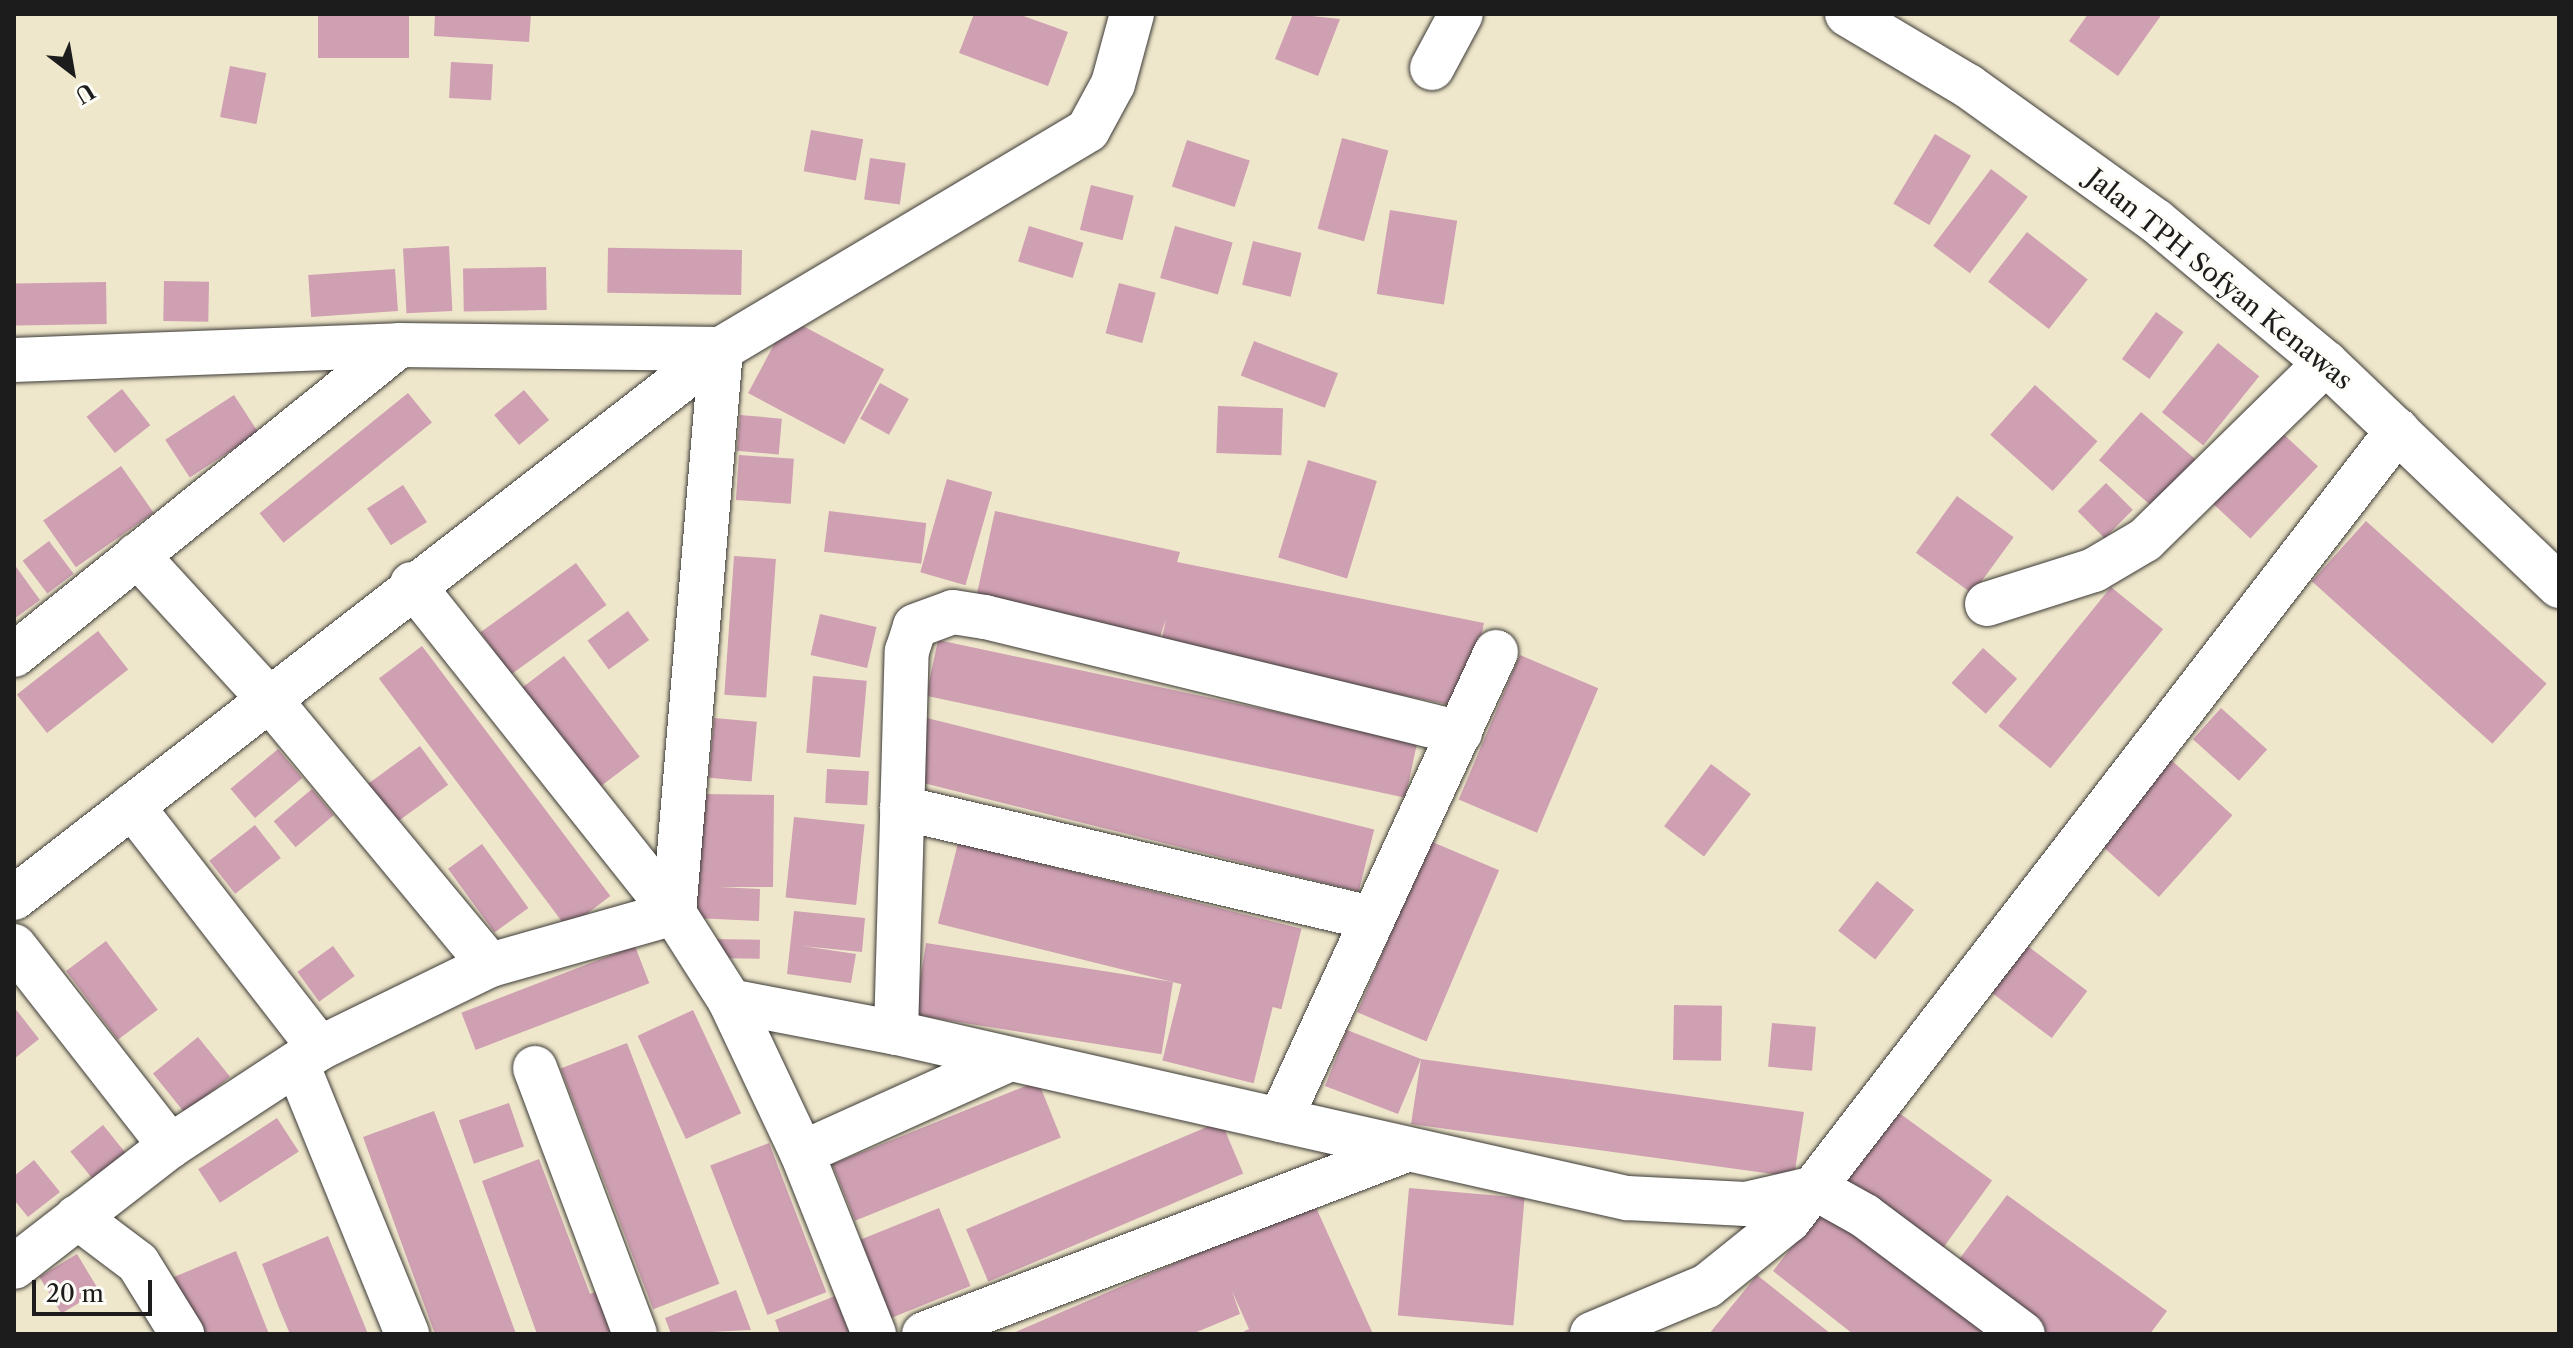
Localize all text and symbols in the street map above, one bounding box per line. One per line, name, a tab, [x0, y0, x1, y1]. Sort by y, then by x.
north arrow	[32, 32, 112, 112]
text: U	[70, 77, 99, 109]
street label: Jalan TPH Sofyan Kenawas	[2080, 163, 2358, 397]
scale bar	[36, 1264, 156, 1314]
text: 20 m	[46, 1279, 104, 1308]

